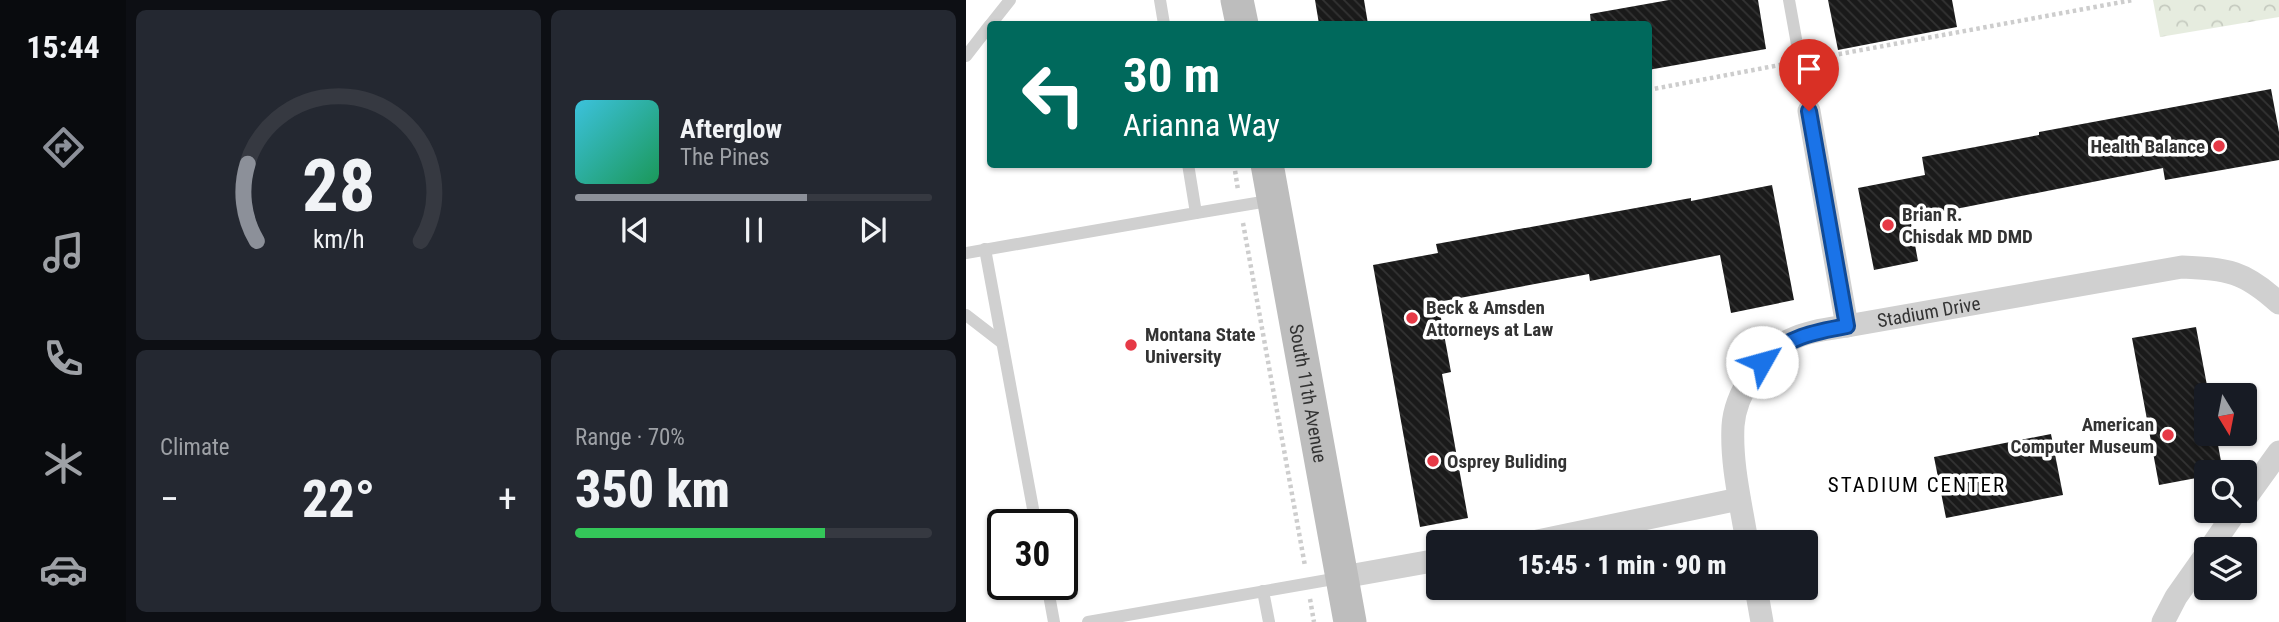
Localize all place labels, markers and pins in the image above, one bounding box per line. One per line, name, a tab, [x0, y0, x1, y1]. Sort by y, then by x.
pin	[1779, 39, 1839, 111]
place label: Health Balance	[2090, 135, 2205, 158]
marker: Health Balance	[2211, 138, 2227, 154]
place label: Brian R. Chisdak MD DMD	[1902, 203, 2033, 248]
marker: Brian R. Chisdak MD DMD	[1880, 217, 1896, 233]
place label: Beck & Amsden Attorneys at Law	[1426, 296, 1553, 341]
marker: Beck & Amsden Attorneys at Law	[1404, 310, 1420, 326]
place label: Montana State University	[1145, 323, 1256, 368]
marker: Montana State University	[1123, 337, 1139, 353]
place label: American Computer Museum	[2010, 413, 2154, 458]
marker: American Computer Museum	[2160, 427, 2176, 443]
place label: Osprey Buliding	[1447, 450, 1567, 473]
marker: Osprey Buliding	[1425, 453, 1441, 469]

